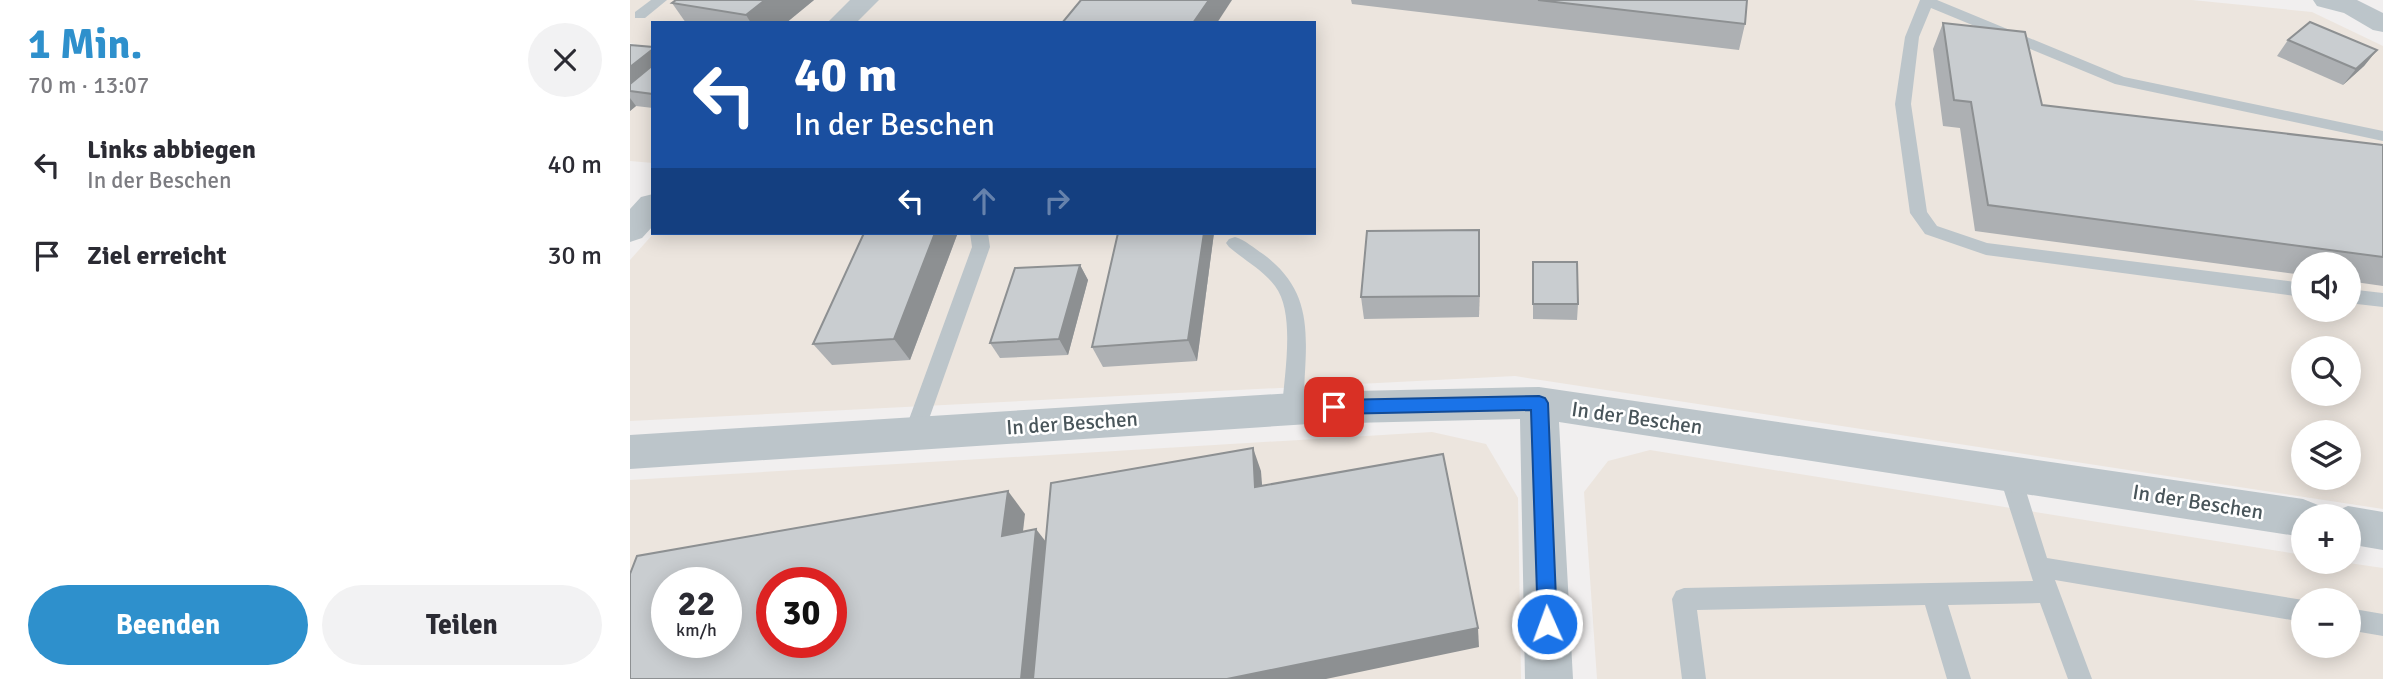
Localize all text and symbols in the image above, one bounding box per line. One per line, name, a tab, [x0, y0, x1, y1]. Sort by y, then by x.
text: 1 Min.	[28, 19, 142, 70]
button: close	[528, 23, 602, 97]
text: 40 m	[794, 45, 897, 105]
icon: left	[679, 49, 770, 140]
text: 70 m · 13:07	[28, 71, 149, 100]
text: In der Beschen	[794, 105, 995, 144]
text: Links abbiegen	[87, 134, 256, 166]
icon: left	[28, 146, 66, 184]
text: 40 m	[547, 149, 602, 181]
text: In der Beschen	[87, 166, 232, 195]
icon: left	[892, 182, 930, 220]
icon: ahead	[965, 182, 1003, 220]
icon: right	[1038, 182, 1076, 220]
icon: arrive	[28, 237, 66, 275]
text: Ziel erreicht	[87, 240, 227, 272]
text: 30 m	[547, 240, 602, 272]
map controls	[2291, 252, 2361, 658]
button: sound	[2291, 252, 2361, 322]
button: search	[2291, 336, 2361, 406]
pin	[1304, 377, 1364, 437]
icon: arrive	[1315, 388, 1353, 426]
street label: In der Beschen	[1570, 396, 1704, 440]
street label: In der Beschen	[1005, 405, 1139, 441]
button: layers	[2291, 420, 2361, 490]
street label: In der Beschen	[2131, 479, 2265, 525]
button: +	[2291, 504, 2361, 574]
speed limit sign: 30	[756, 567, 847, 658]
text: 22	[678, 582, 715, 625]
button: Beenden	[28, 585, 308, 665]
button: Teilen	[322, 585, 602, 665]
position arrow	[1510, 587, 1584, 661]
button: −	[2291, 588, 2361, 658]
text: km/h	[676, 619, 717, 641]

